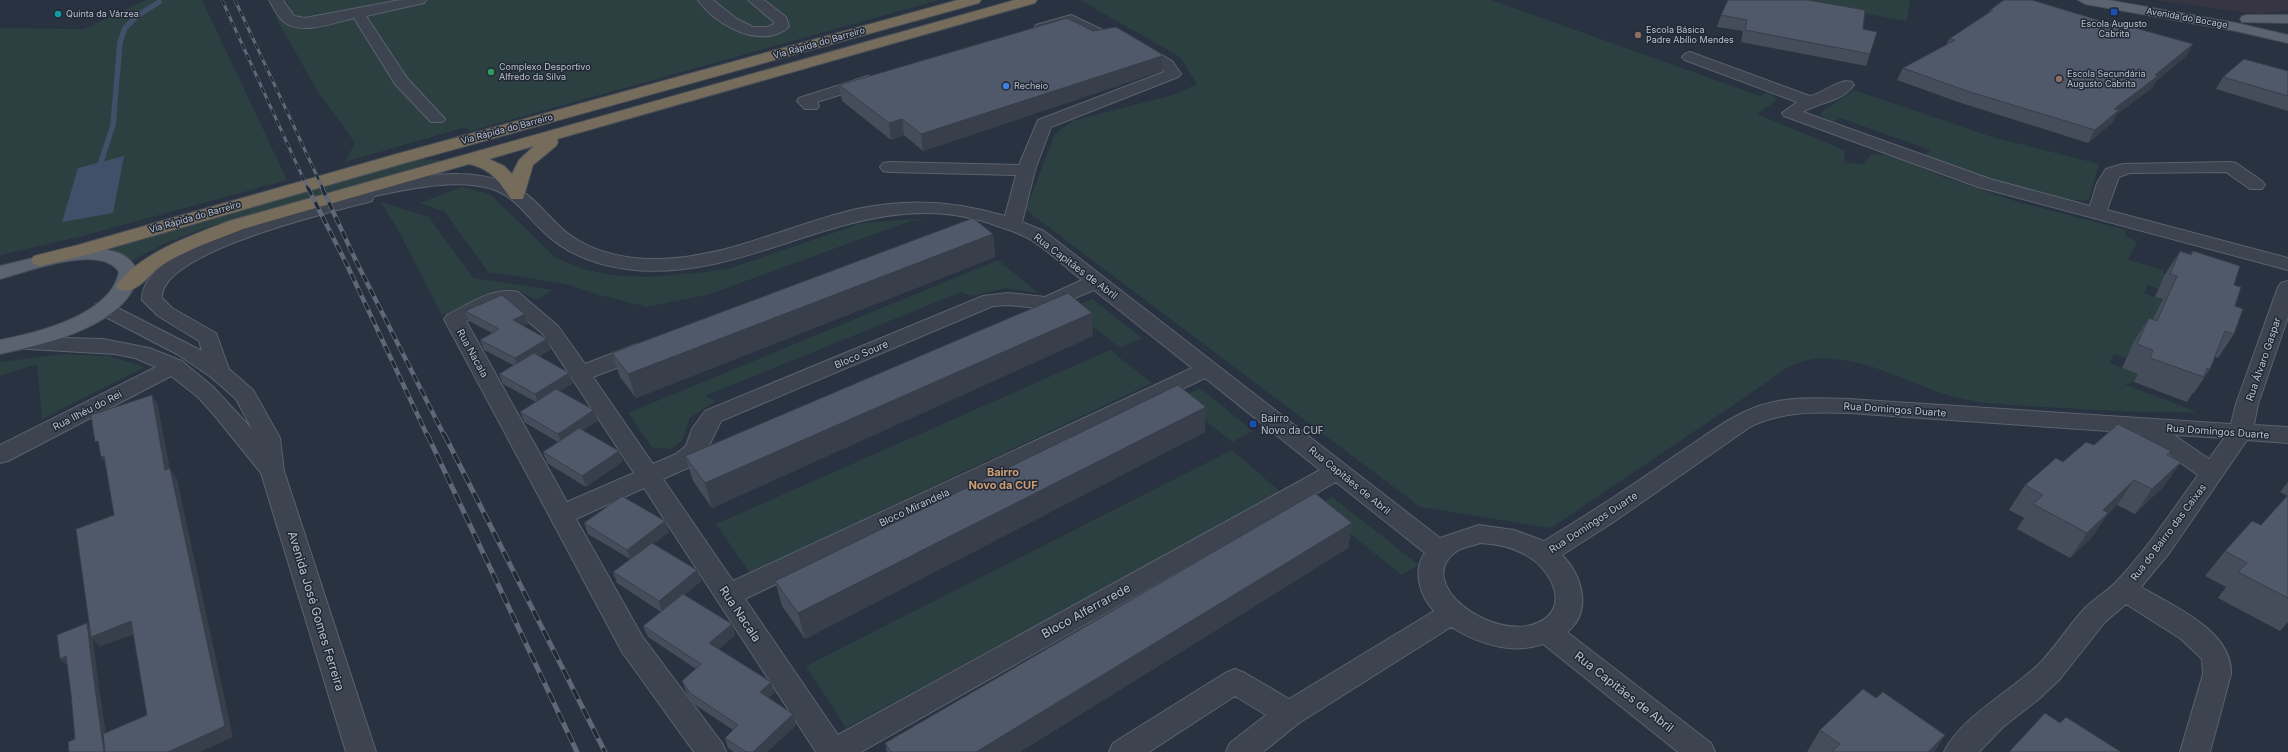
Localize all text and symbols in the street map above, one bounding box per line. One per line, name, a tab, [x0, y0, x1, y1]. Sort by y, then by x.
street label: Avenida do Bocage	[2146, 5, 2228, 30]
marker: Escola Augusto Cabrita	[2109, 7, 2119, 17]
place label: Quinta da Várzea	[66, 8, 139, 19]
marker: Quinta da Várzea	[53, 9, 63, 19]
place label: Escola Augusto Cabrita	[2081, 18, 2147, 39]
street label: Via Rápida do Barreiro	[772, 24, 866, 61]
place label: Escola Básica Padre Abílio Mendes	[1646, 24, 1734, 45]
marker: Escola Básica Padre Abílio Mendes	[1633, 30, 1643, 40]
place label: Complexo Desportivo Alfredo da Silva	[499, 61, 591, 82]
marker: Complexo Desportivo Alfredo da Silva	[486, 67, 496, 77]
place label: Escola Secundária Augusto Cabrita	[2067, 68, 2146, 89]
marker: Escola Secundária Augusto Cabrita	[2054, 74, 2064, 84]
place label: Recheio	[1014, 80, 1048, 91]
marker: Recheio	[1001, 81, 1011, 91]
street label: Via Rápida do Barreiro	[460, 111, 554, 146]
street label: Via Rápida do Barreiro	[148, 198, 242, 235]
street label: Rua Capitães de Abril	[1032, 231, 1120, 301]
street label: Rua Álvaro Gaspar	[2242, 315, 2283, 402]
street label: Rua Nacala	[455, 327, 491, 379]
street label: Bloco Soure	[832, 337, 890, 371]
street label: Rua Ilhéu do Rei	[50, 387, 124, 433]
street label: Rua Domingos Duarte	[1843, 399, 1947, 419]
place label: Bairro Novo da CUF	[1261, 412, 1324, 436]
marker: Bairro Novo da CUF	[1248, 419, 1258, 429]
street label: Rua Domingos Duarte	[2166, 421, 2270, 441]
street label: Rua Capitães de Abril	[1307, 443, 1393, 517]
district label: Bairro Novo da CUF	[968, 465, 1038, 492]
street label: Rua do Bairro das Caixas	[2128, 481, 2208, 583]
street label: Bloco Mirandela	[877, 485, 951, 529]
street label: Rua Domingos Duarte	[1547, 489, 1640, 555]
street label: Avenida José Gomes Ferreira	[285, 529, 348, 693]
street label: Bloco Alferrarede	[1039, 580, 1133, 641]
street label: Rua Nacala	[716, 583, 765, 644]
street label: Rua Capitães de Abril	[1572, 648, 1677, 735]

